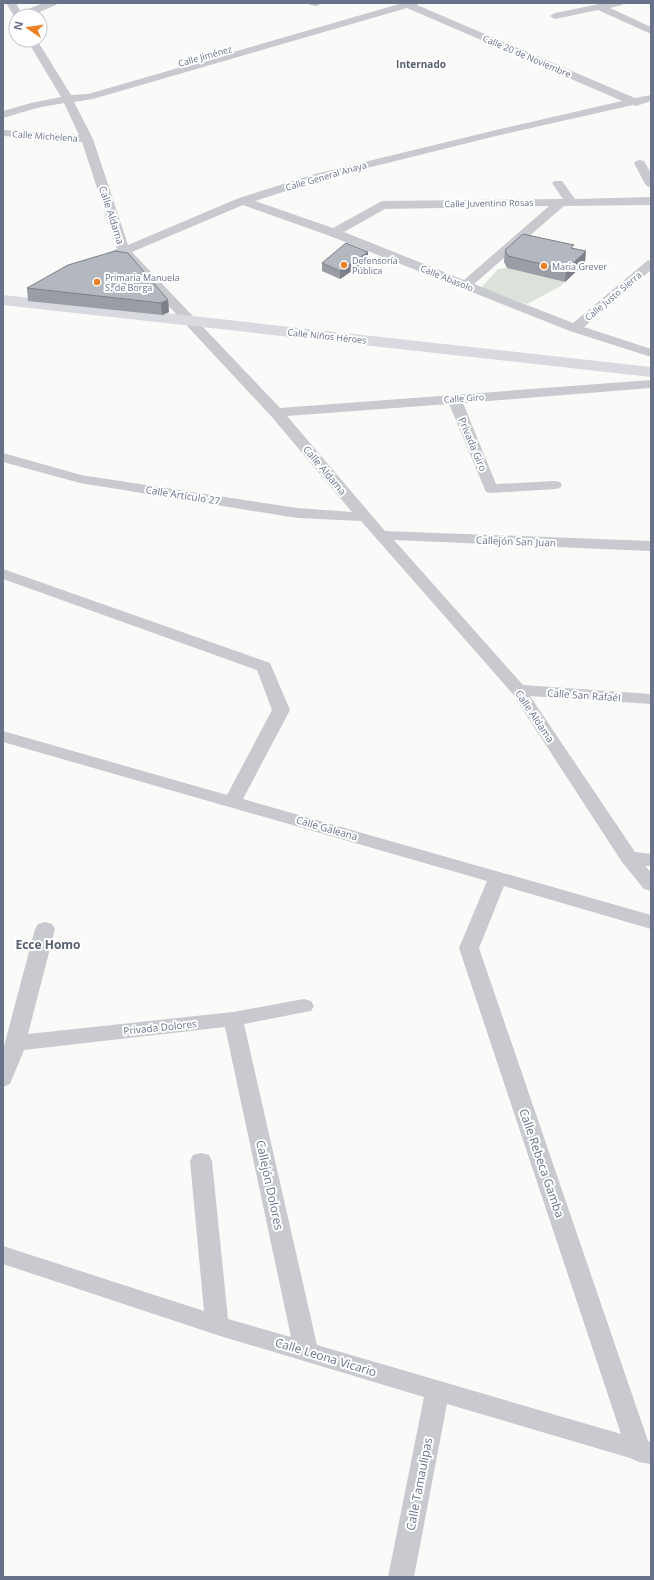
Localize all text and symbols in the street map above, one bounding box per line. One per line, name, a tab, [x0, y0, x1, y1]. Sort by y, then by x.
north arrow	[8, 8, 48, 48]
text: N	[9, 20, 26, 32]
street label: Calle 20 de Noviembre	[481, 32, 573, 80]
street label: Calle Jiménez	[177, 42, 233, 70]
district label: Internado	[396, 57, 446, 71]
street label: Calle Michelena	[12, 127, 78, 145]
street label: Calle General Anaya	[284, 158, 368, 194]
street label: Calle Aldama	[96, 184, 128, 246]
street label: Calle Juventino Rosas	[444, 196, 534, 210]
place label: Defensoría Pública	[352, 254, 398, 277]
marker: Defensoría Pública	[339, 260, 349, 270]
place label: Maria Grever	[552, 260, 607, 273]
street label: Calle Abasolo	[419, 261, 475, 295]
marker: Maria Grever	[539, 261, 549, 271]
street label: Calle Justo Sierra	[582, 268, 644, 324]
place label: Primaria Manuela S. de Borga	[105, 271, 179, 294]
marker: Primaria Manuela S. de Borga	[92, 277, 102, 287]
street label: Calle Niños Héroes	[287, 325, 367, 347]
street label: Calle Giro	[443, 390, 485, 406]
street label: Privada Giro	[455, 415, 491, 473]
street label: Calle Aldama	[300, 442, 350, 498]
street label: Calle Artículo 27	[145, 482, 221, 508]
street label: Callejón San Juan	[476, 533, 556, 549]
street label: Calle San Rafaél	[547, 685, 621, 705]
street label: Calle Aldama	[512, 687, 558, 745]
street label: Calle Galeana	[295, 813, 359, 843]
district label: Ecce Homo	[15, 936, 81, 953]
street label: Privada Dolores	[123, 1016, 198, 1038]
street label: Calle Rebeca Gamba	[515, 1106, 569, 1220]
street label: Callejón Dolores	[252, 1139, 288, 1232]
street label: Calle Leona Vicario	[273, 1333, 379, 1381]
street label: Calle Tamaulipas	[402, 1436, 436, 1532]

